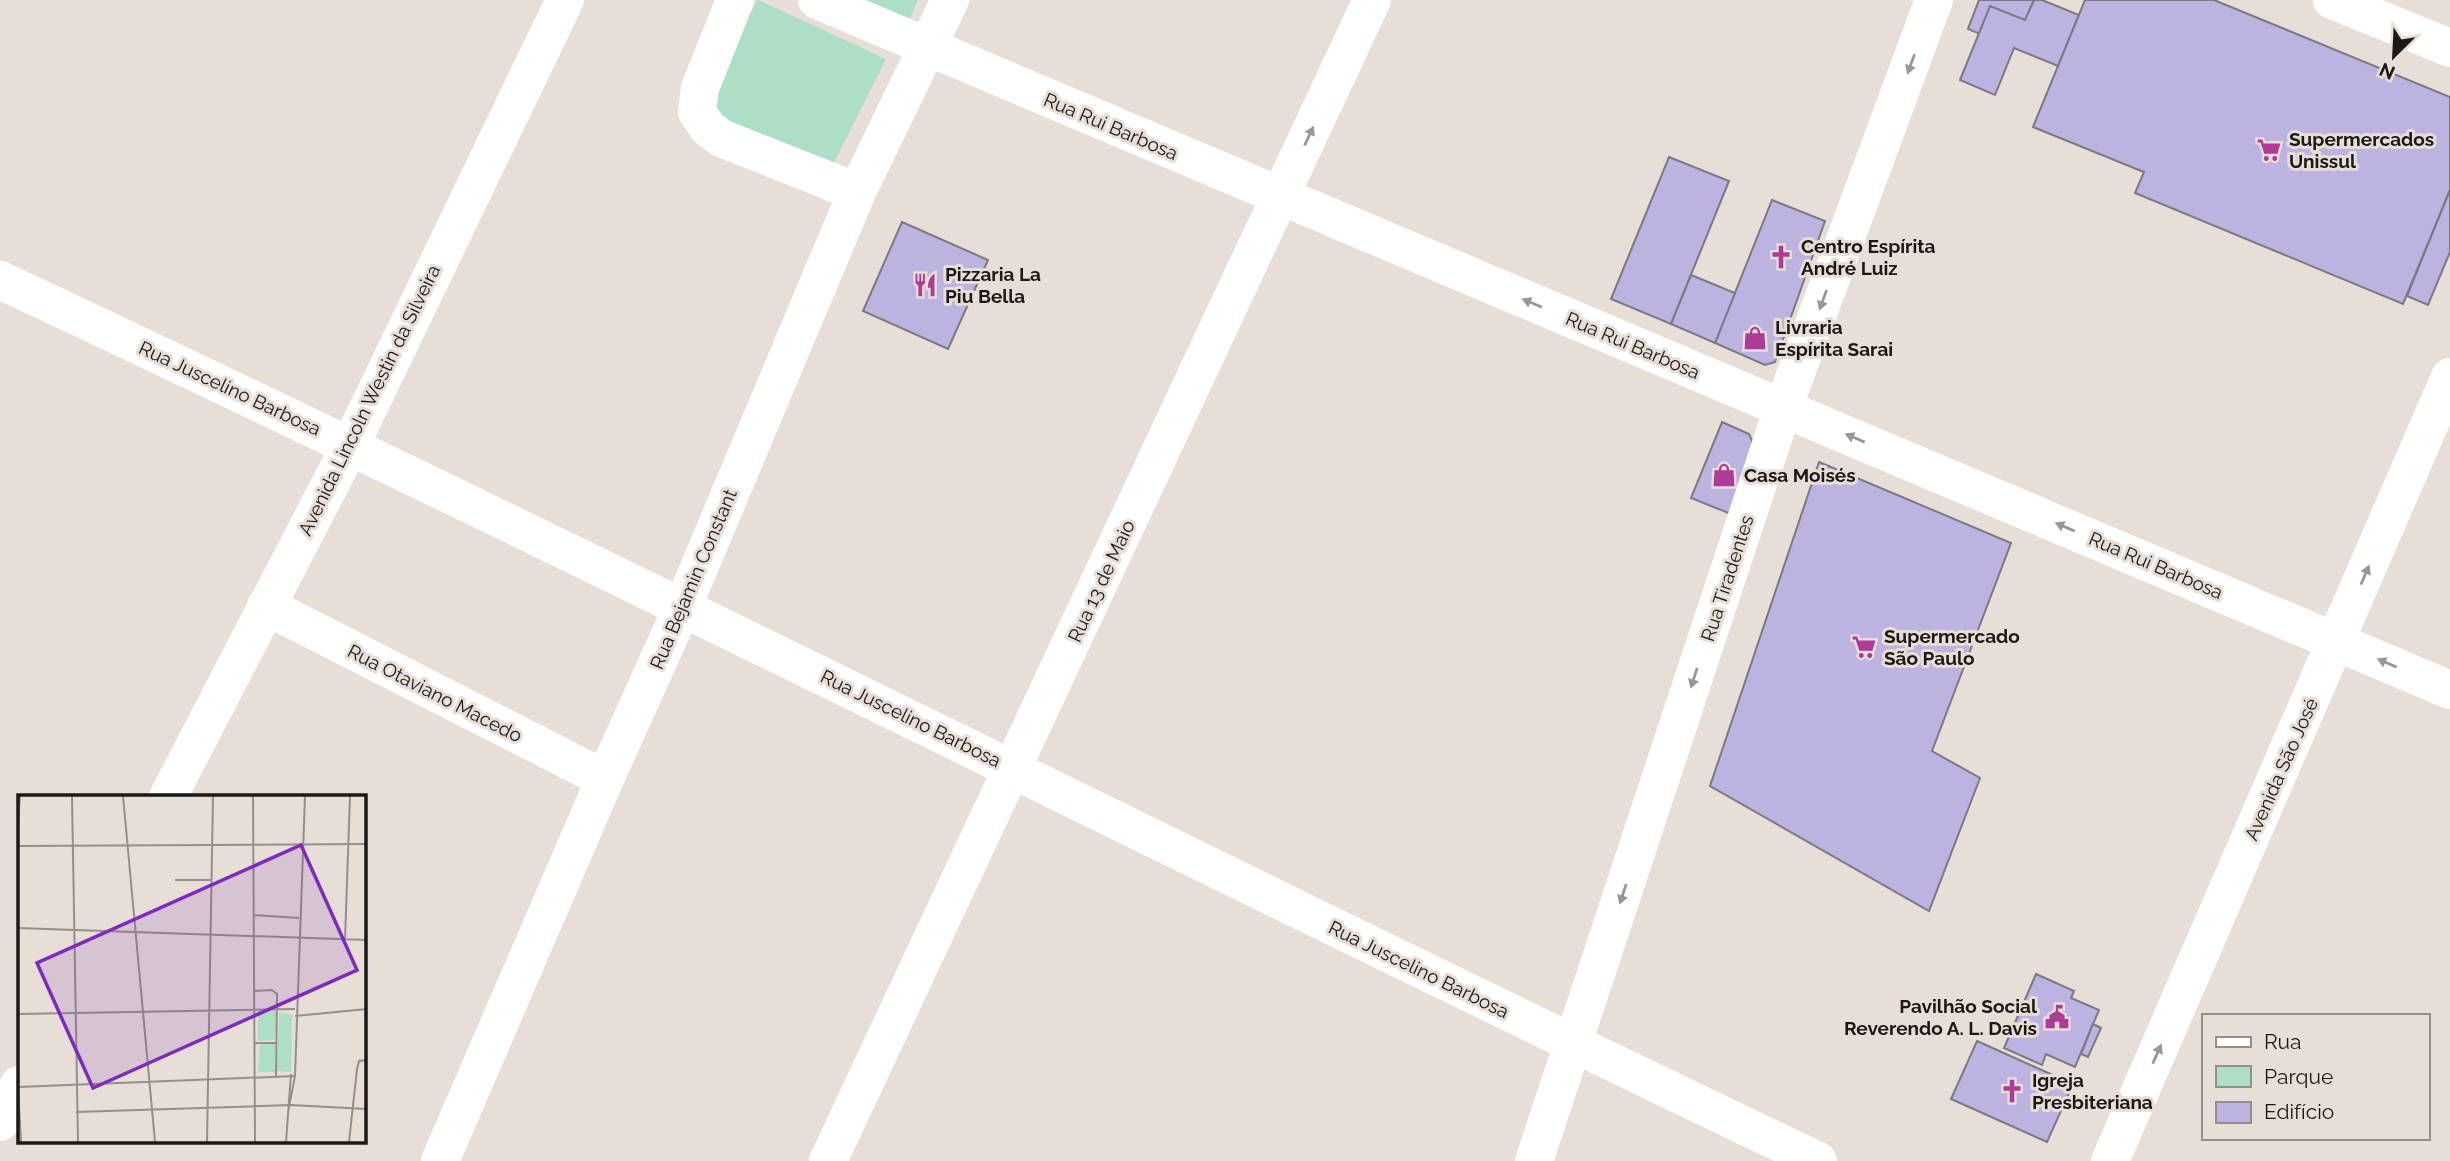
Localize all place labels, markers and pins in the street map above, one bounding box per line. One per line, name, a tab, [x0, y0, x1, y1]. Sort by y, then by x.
place label: Supermercados Unissul	[2289, 128, 2434, 172]
supermarket icon: Supermercados Unissul	[2255, 136, 2283, 164]
place label: Centro Espírita André Luiz	[1801, 235, 1936, 279]
church icon: Centro Espírita André Luiz	[1767, 243, 1795, 271]
place label: Pizzaria La Piu Bella	[945, 263, 1041, 307]
restaurant icon: Pizzaria La Piu Bella	[911, 271, 939, 299]
place label: Livraria Espírita Sarai	[1775, 316, 1893, 360]
shop icon: Livraria Espírita Sarai	[1741, 324, 1769, 352]
shop icon: Casa Moisés	[1710, 461, 1738, 489]
place label: Casa Moisés	[1744, 464, 1856, 486]
place label: Supermercado São Paulo	[1884, 625, 2020, 669]
supermarket icon: Supermercado São Paulo	[1850, 633, 1878, 661]
place label: Pavilhão Social Reverendo A. L. Davis	[1844, 995, 2038, 1039]
public building icon: Pavilhão Social Reverendo A. L. Davis	[2043, 1003, 2071, 1031]
place label: Igreja Presbiteriana	[2032, 1069, 2153, 1113]
church icon: Igreja Presbiteriana	[1998, 1077, 2026, 1105]

